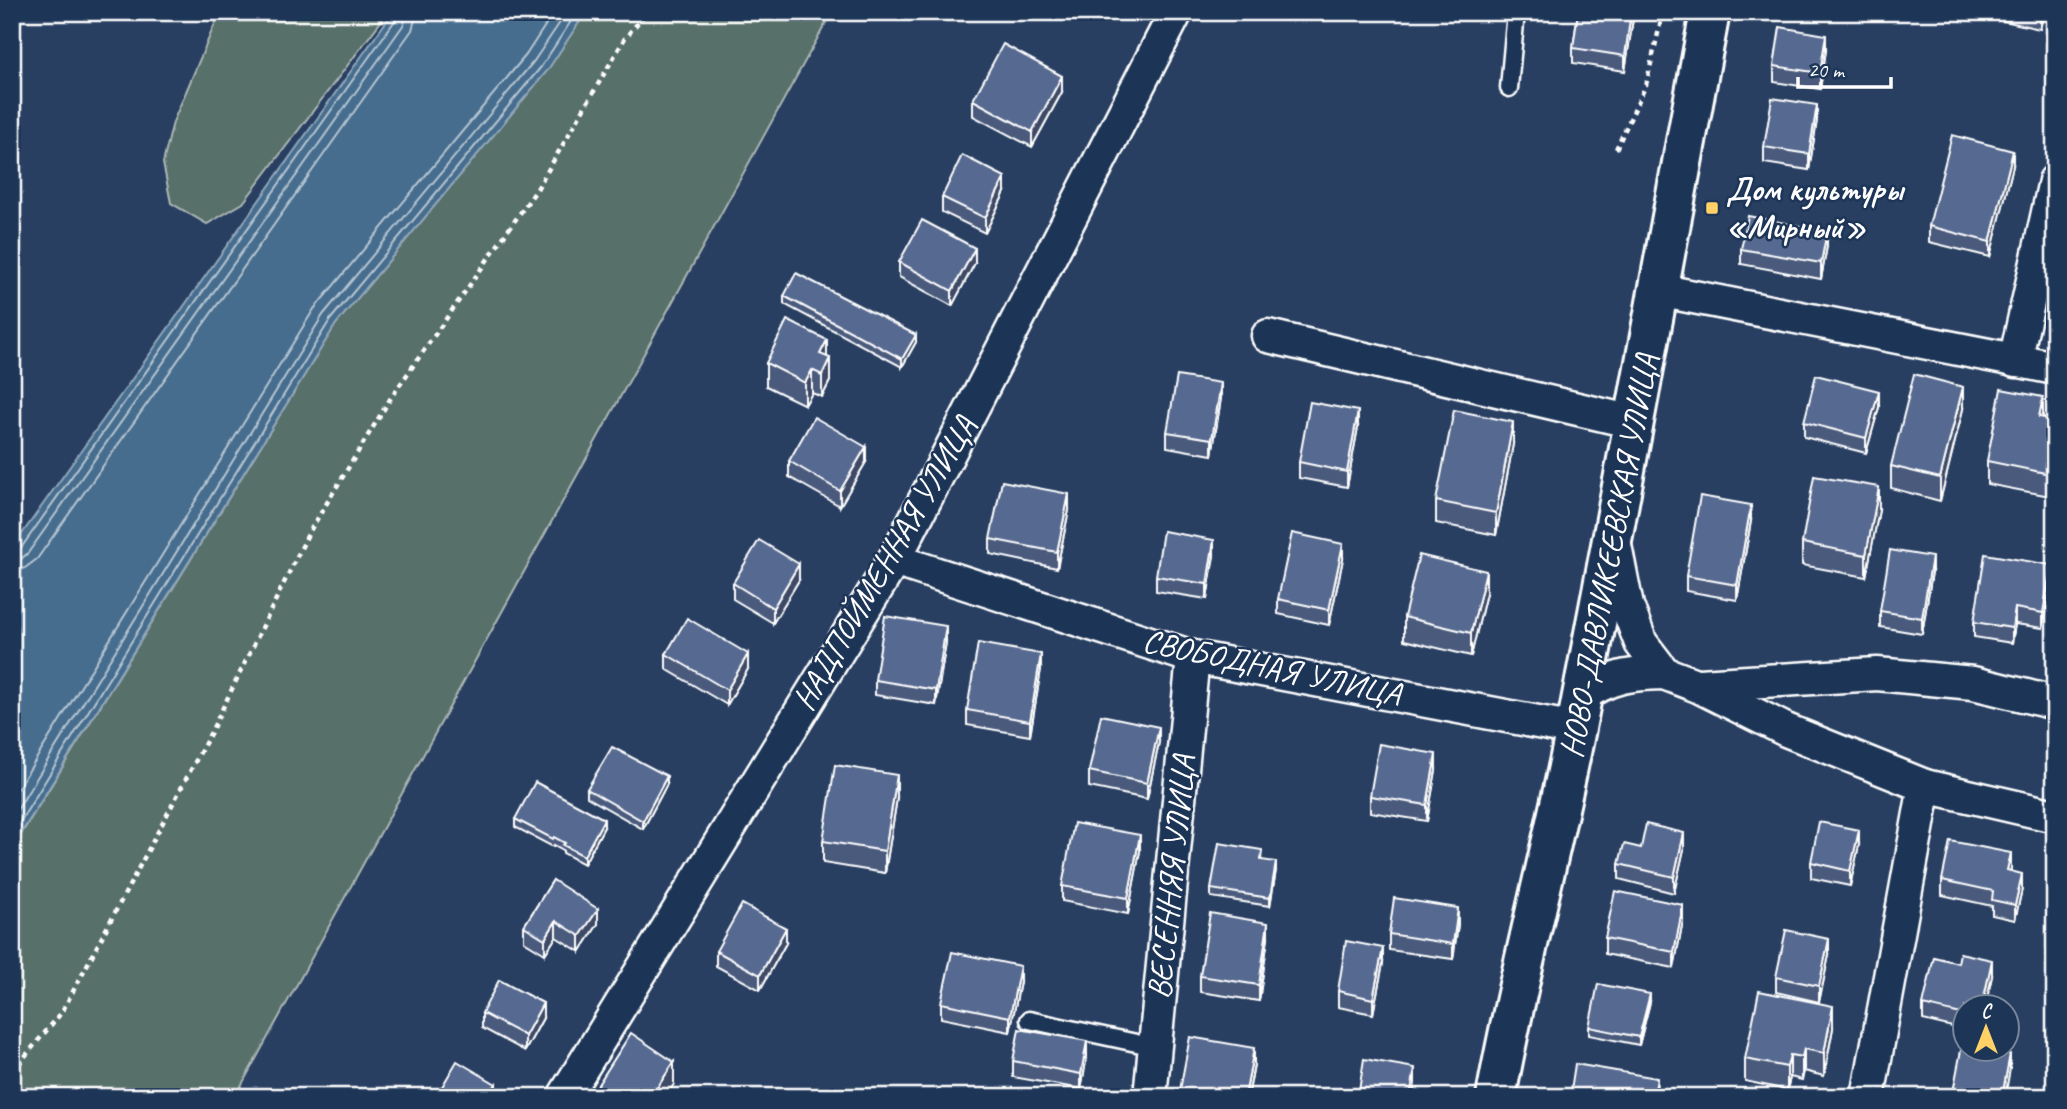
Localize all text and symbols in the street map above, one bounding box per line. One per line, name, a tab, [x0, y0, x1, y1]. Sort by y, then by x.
scale bar	[1798, 46, 1890, 90]
text: 20 m	[1808, 57, 1846, 83]
place label: Дом культуры «Мирный»	[1726, 168, 1906, 248]
marker: Дом культуры «Мирный»	[1704, 200, 1720, 216]
street label: НОВО-ДАВЛИКЕЕВСКАЯ УЛИЦА	[1550, 349, 1668, 761]
street label: НАДПОЙМЕННАЯ УЛИЦА	[783, 407, 986, 718]
street label: СВОБОДНАЯ УЛИЦА	[1139, 619, 1406, 715]
street label: ВЕСЕННЯЯ УЛИЦА	[1137, 752, 1205, 1001]
north arrow	[1952, 993, 2022, 1064]
text: С	[1981, 1000, 1993, 1024]

